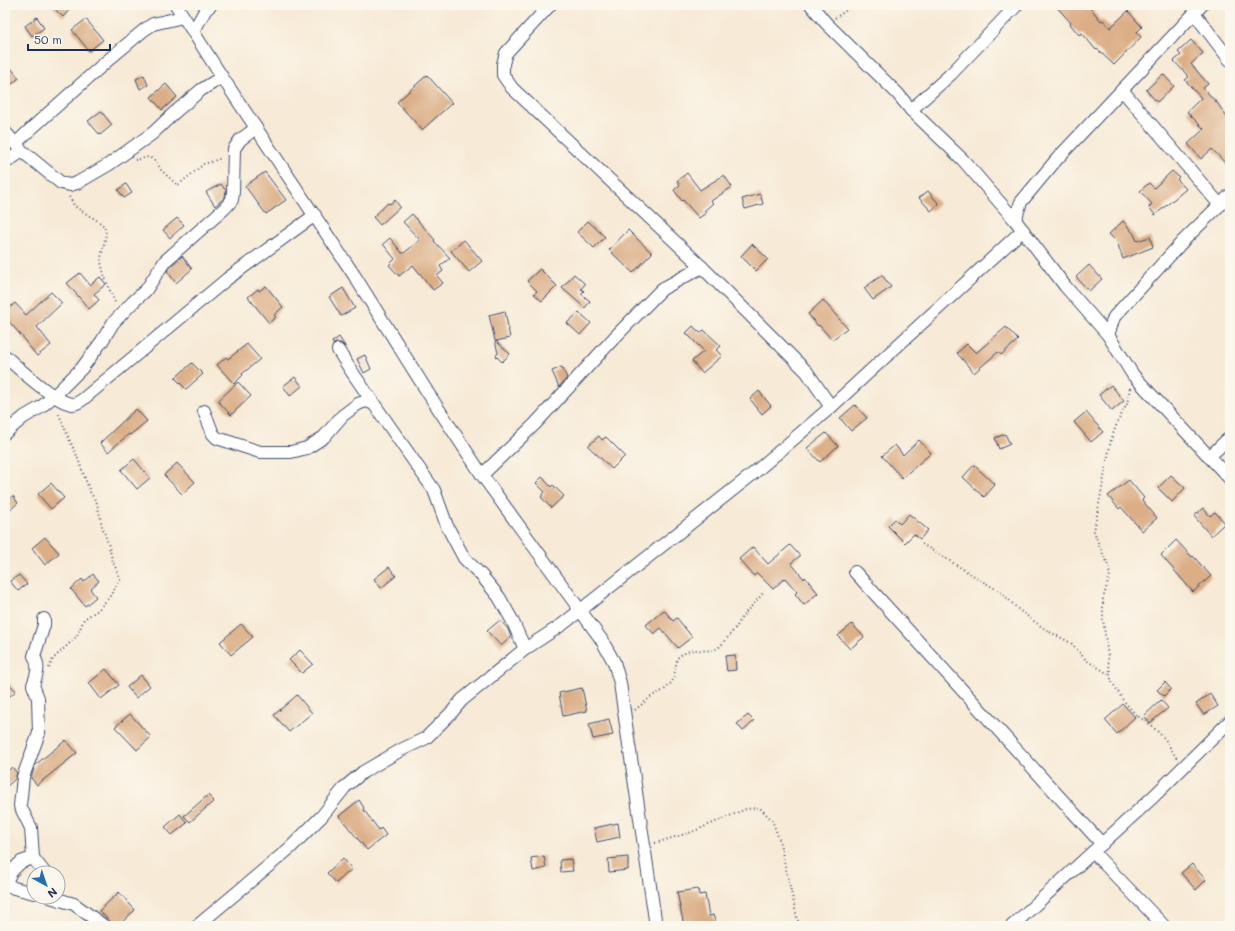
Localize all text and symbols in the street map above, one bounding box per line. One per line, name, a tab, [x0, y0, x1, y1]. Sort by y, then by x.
scale bar	[28, 26, 110, 52]
text: 50 m	[34, 31, 62, 47]
north arrow	[26, 865, 66, 905]
text: N	[45, 885, 61, 901]

